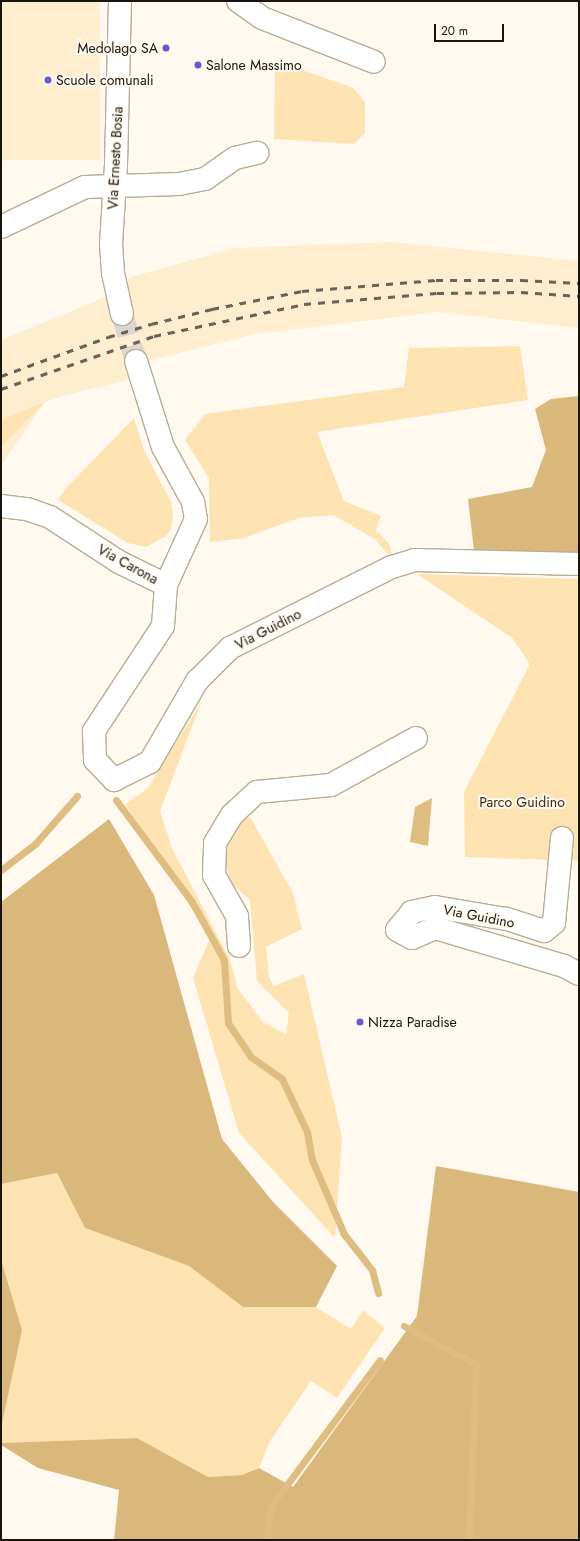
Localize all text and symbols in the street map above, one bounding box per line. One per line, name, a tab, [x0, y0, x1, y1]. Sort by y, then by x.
scale bar	[436, 16, 506, 42]
text: 20 m	[441, 22, 468, 40]
place label: Medolago SA	[77, 40, 158, 56]
marker: Medolago SA	[161, 43, 171, 53]
place label: Salone Massimo	[206, 57, 302, 73]
marker: Salone Massimo	[193, 60, 203, 70]
place label: Scuole comunali	[56, 72, 154, 88]
marker: Scuole comunali	[43, 75, 53, 85]
street label: Via Ernesto Bosia	[104, 106, 126, 210]
street label: Via Carona	[95, 541, 161, 587]
street label: Via Guidino	[232, 605, 304, 653]
park label: Parco Guidino	[479, 794, 565, 810]
street label: Via Guidino	[442, 901, 516, 931]
place label: Nizza Paradise	[368, 1014, 457, 1030]
marker: Nizza Paradise	[355, 1017, 365, 1027]

